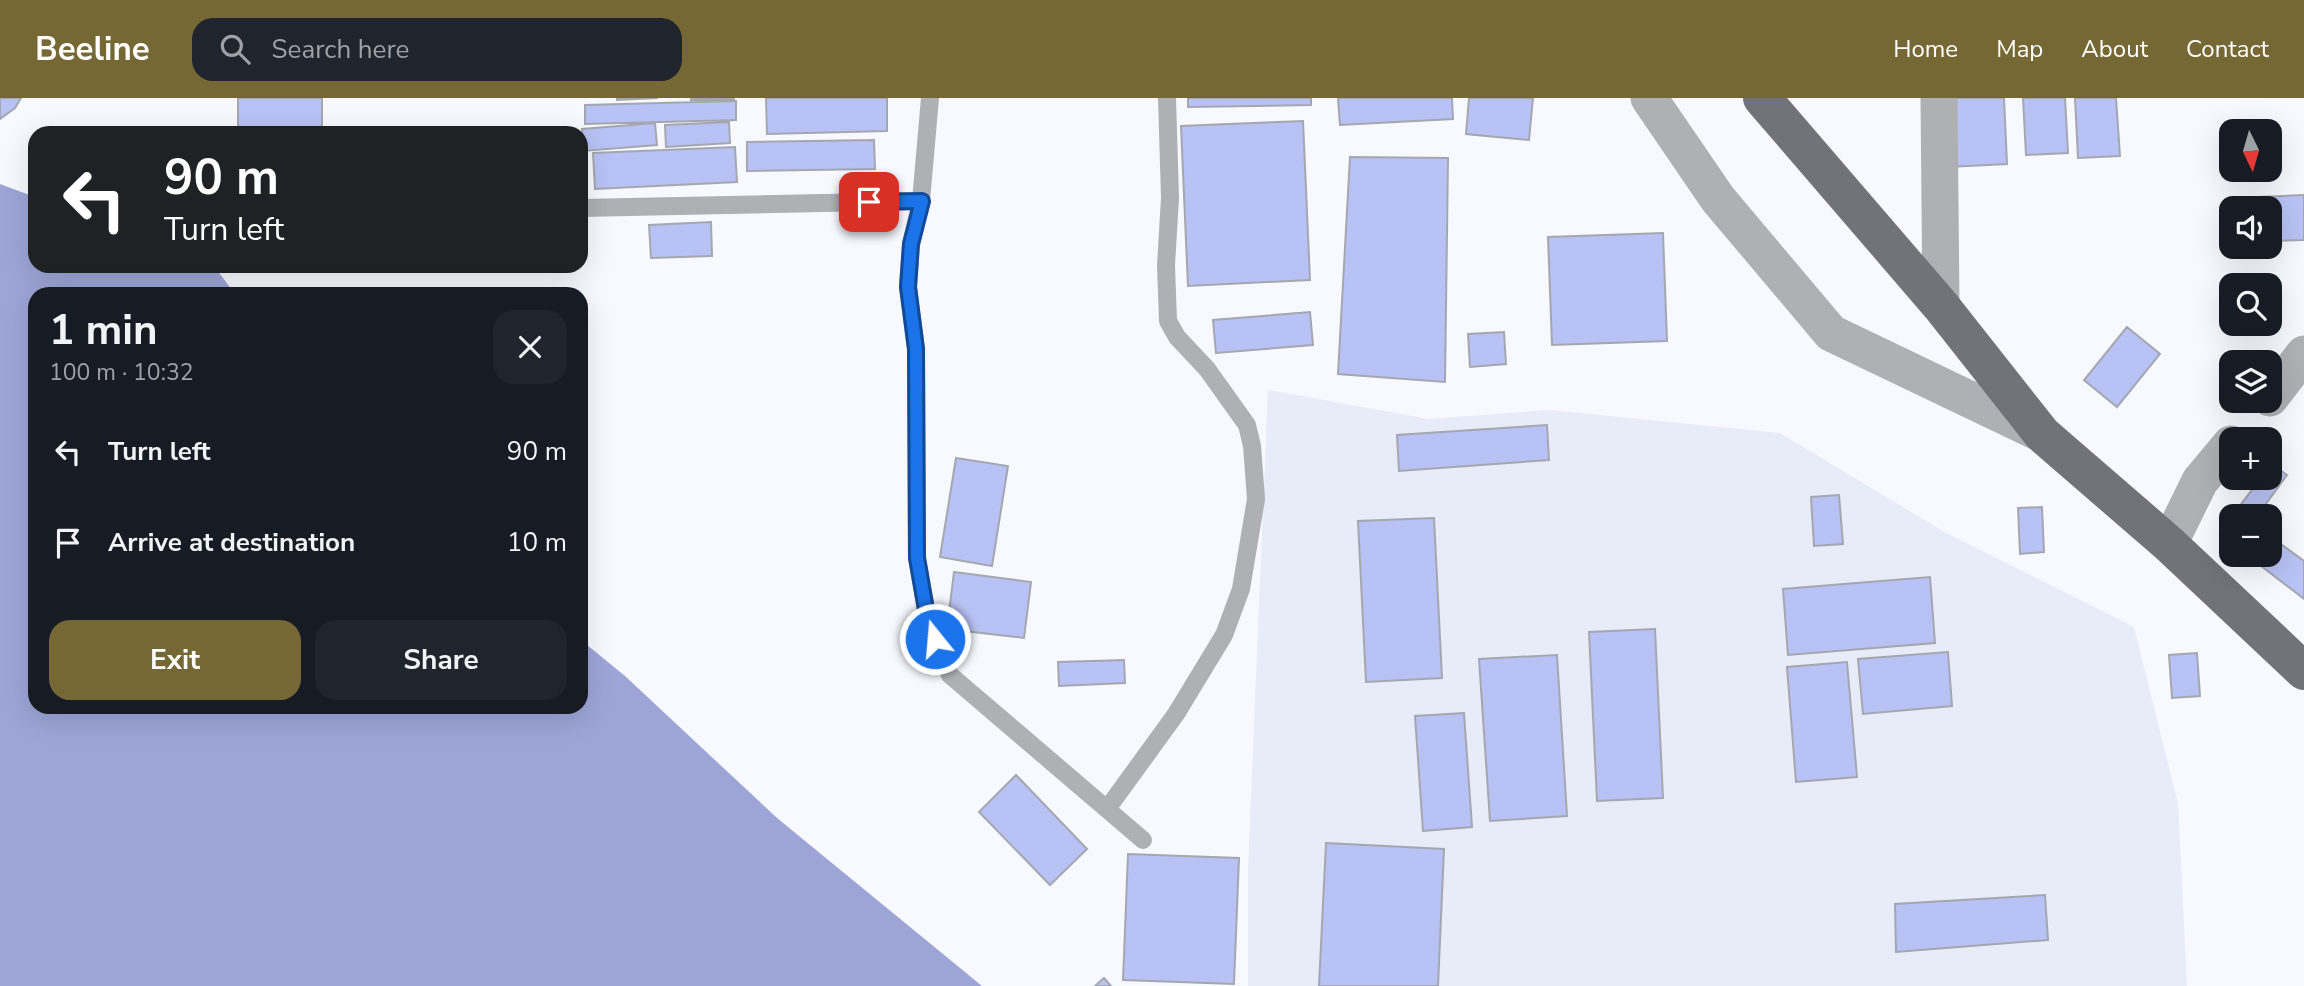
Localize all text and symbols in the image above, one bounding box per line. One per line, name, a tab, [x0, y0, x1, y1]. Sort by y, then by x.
search box	[192, 18, 682, 81]
text: Beeline	[35, 27, 150, 72]
icon: search	[216, 30, 254, 68]
text: Search here	[272, 32, 409, 67]
text: Home	[1893, 33, 1958, 65]
text: Map	[1996, 33, 2043, 65]
text: About	[2081, 33, 2148, 65]
text: Contact	[2186, 33, 2269, 65]
north arrow	[2219, 119, 2282, 182]
map controls	[2219, 119, 2282, 567]
text: 90 m	[164, 144, 279, 211]
icon: left	[49, 154, 140, 245]
pin	[839, 172, 899, 232]
icon: arrive	[850, 183, 888, 221]
button: sound	[2219, 196, 2282, 259]
text: Turn left	[164, 208, 284, 251]
button: search	[2219, 273, 2282, 336]
text: 1 min	[49, 302, 158, 359]
button: close	[493, 310, 567, 384]
button: layers	[2219, 350, 2282, 413]
text: 100 m · 10:32	[49, 357, 194, 388]
button: +	[2219, 427, 2282, 490]
icon: left	[49, 433, 87, 471]
text: Turn left	[108, 434, 211, 469]
text: 90 m	[507, 434, 567, 469]
button: −	[2219, 504, 2282, 567]
icon: arrive	[49, 524, 87, 562]
text: Arrive at destination	[108, 525, 355, 560]
text: 10 m	[507, 525, 567, 560]
position arrow	[898, 602, 972, 676]
button: Exit	[49, 620, 301, 700]
button: Share	[315, 620, 567, 700]

